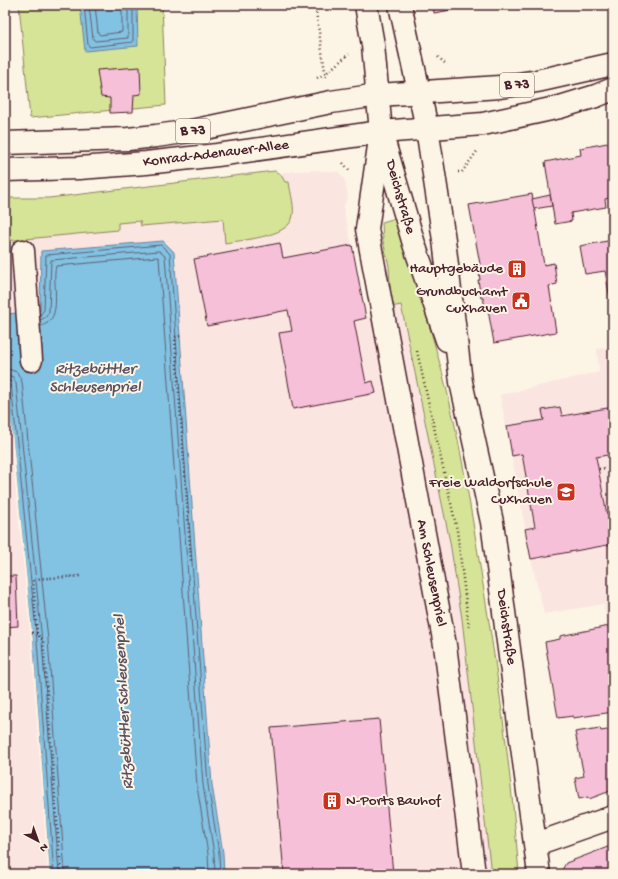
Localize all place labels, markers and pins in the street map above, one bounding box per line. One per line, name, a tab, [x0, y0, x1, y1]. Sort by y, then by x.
building icon: Hauptgebäude	[506, 258, 528, 280]
place label: Hauptgebäude	[409, 260, 503, 278]
place label: Grundbuchamt Cuxhaven	[416, 283, 509, 318]
public building icon: Grundbuchamt Cuxhaven	[510, 290, 532, 312]
place label: Freie Waldorfschule Cuxhaven	[428, 474, 552, 509]
school or university icon: Freie Waldorfschule Cuxhaven	[555, 481, 577, 503]
building icon: N-Ports Bauhof	[321, 790, 343, 812]
place label: N-Ports Bauhof	[346, 792, 442, 810]

